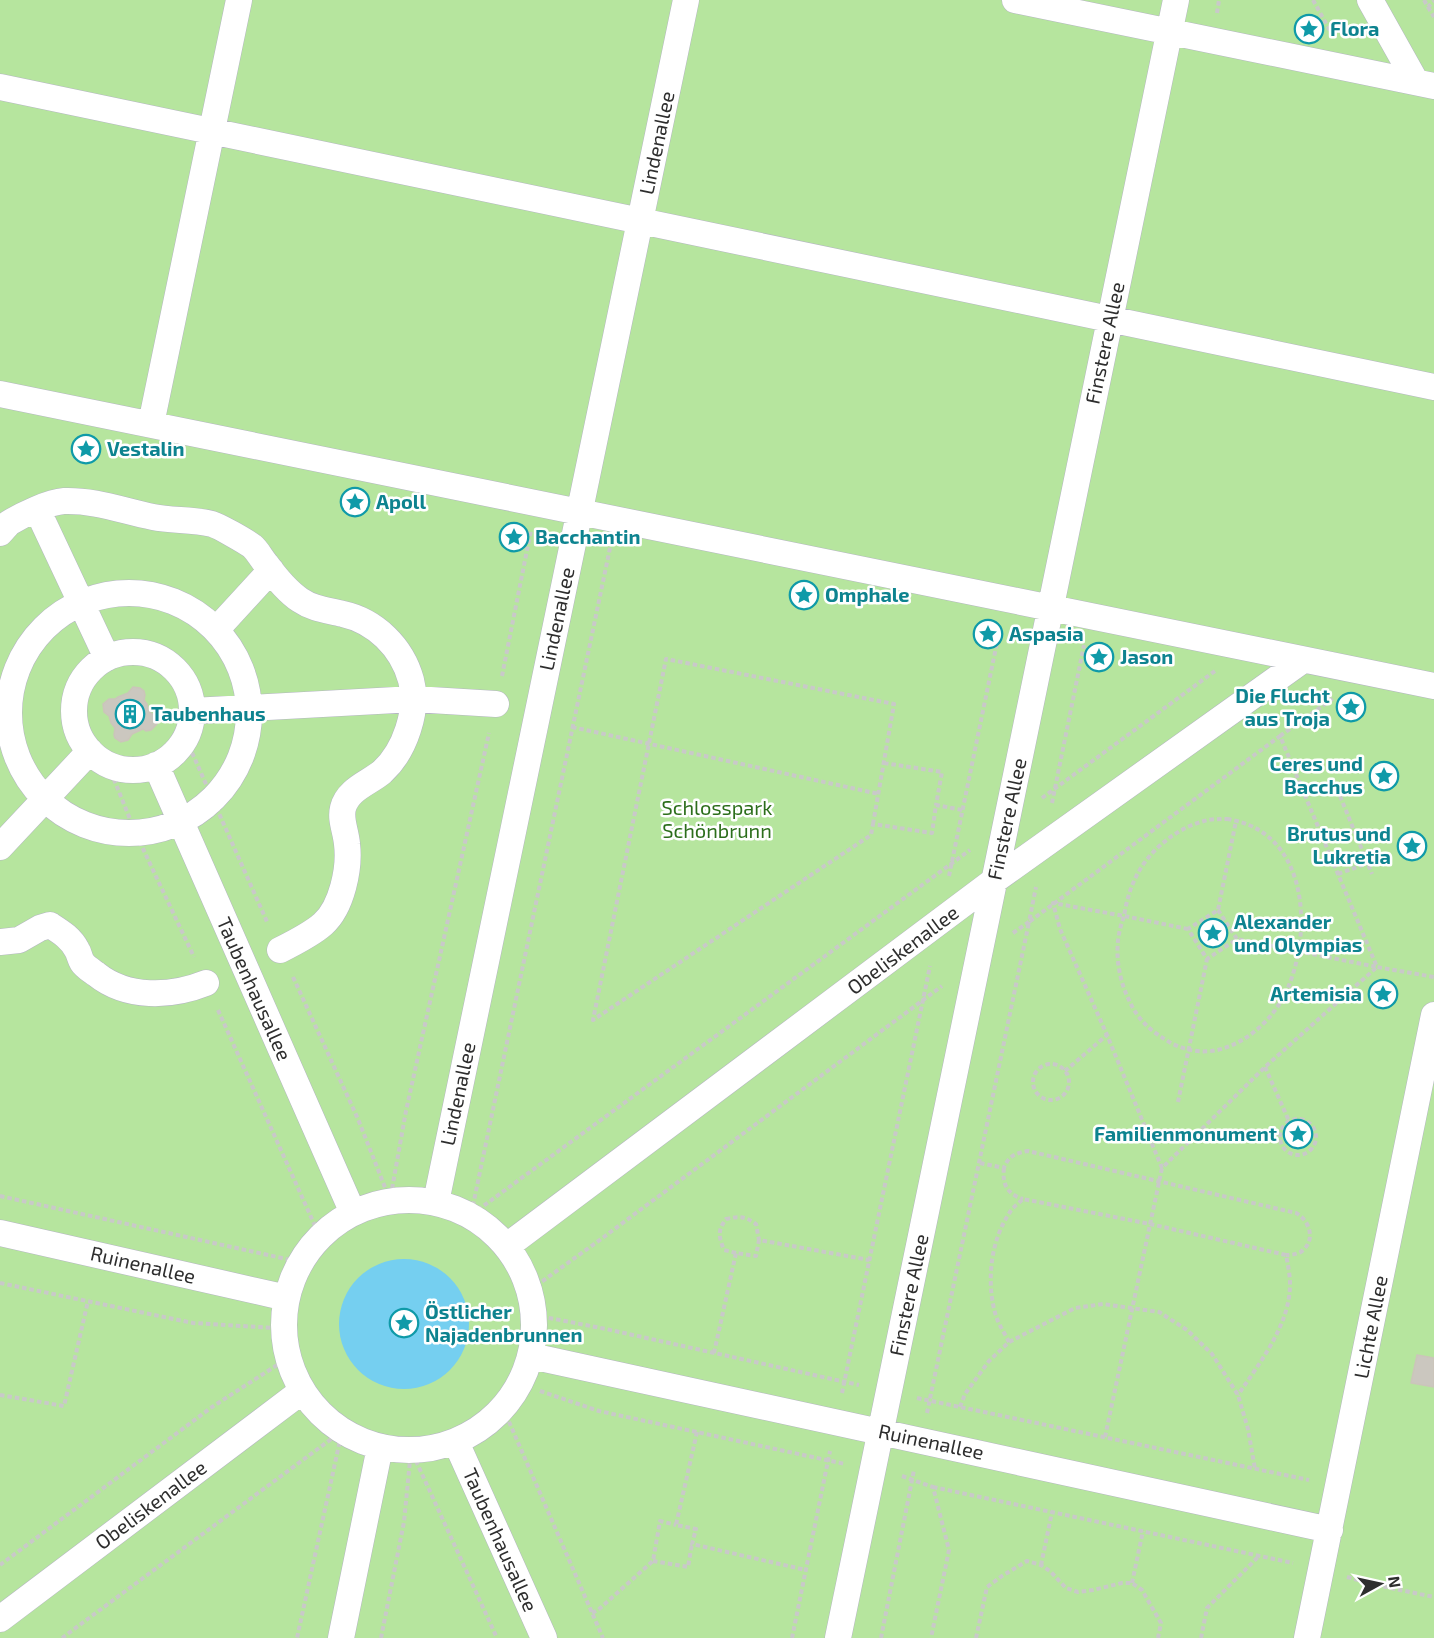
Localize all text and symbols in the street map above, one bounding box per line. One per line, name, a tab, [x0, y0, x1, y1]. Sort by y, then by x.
place icon: Flora	[1293, 13, 1325, 45]
place label: Flora	[1330, 16, 1379, 40]
street label: Lindenallee	[633, 89, 679, 197]
street label: Finstere Allee	[1079, 280, 1129, 406]
place icon: Vestalin	[70, 433, 102, 465]
place label: Vestalin	[107, 436, 185, 460]
place icon: Apoll	[339, 486, 371, 518]
place label: Apoll	[376, 489, 426, 513]
place icon: Bacchantin	[498, 521, 530, 553]
place label: Bacchantin	[535, 524, 641, 548]
street label: Lindenallee	[533, 565, 579, 673]
place icon: Omphale	[788, 579, 820, 611]
place label: Omphale	[825, 582, 910, 606]
place icon: Aspasia	[972, 618, 1004, 650]
place label: Aspasia	[1009, 621, 1084, 645]
place icon: Jason	[1083, 641, 1115, 673]
place label: Jason	[1120, 644, 1173, 668]
place label: Die Flucht aus Troja	[1235, 683, 1330, 730]
place icon: Die Flucht aus Troja	[1335, 691, 1367, 723]
building icon: Taubenhaus	[114, 698, 146, 730]
place label: Taubenhaus	[151, 701, 266, 725]
place label: Ceres und Bacchus	[1270, 751, 1363, 798]
street label: Finstere Allee	[981, 756, 1031, 882]
place icon: Ceres und Bacchus	[1368, 760, 1400, 792]
park label: Schlosspark Schönbrunn	[661, 795, 773, 842]
place label: Brutus und Lukretia	[1287, 821, 1391, 868]
place icon: Brutus und Lukretia	[1396, 830, 1428, 862]
street label: Obeliskenallee	[842, 900, 963, 999]
place label: Alexander und Olympias	[1234, 909, 1362, 957]
street label: Taubenhausallee	[213, 913, 297, 1064]
place icon: Alexander und Olympias	[1197, 917, 1229, 949]
place icon: Artemisia	[1367, 978, 1399, 1010]
place label: Artemisia	[1270, 981, 1362, 1005]
street label: Lindenallee	[434, 1040, 480, 1148]
place icon: Familienmonument	[1282, 1118, 1314, 1150]
place label: Familienmonument	[1094, 1121, 1277, 1145]
street label: Finstere Allee	[883, 1232, 933, 1358]
street label: Ruinenallee	[88, 1240, 198, 1288]
street label: Lichte Allee	[1348, 1273, 1392, 1381]
place label: Östlicher Najadenbrunnen	[425, 1299, 583, 1346]
place icon: Östlicher Najadenbrunnen	[388, 1307, 420, 1339]
street label: Ruinenallee	[876, 1418, 986, 1464]
street label: Obeliskenallee	[90, 1455, 211, 1554]
street label: Taubenhausallee	[459, 1464, 543, 1615]
north arrow	[1350, 1554, 1410, 1614]
text: N	[1385, 1575, 1406, 1589]

